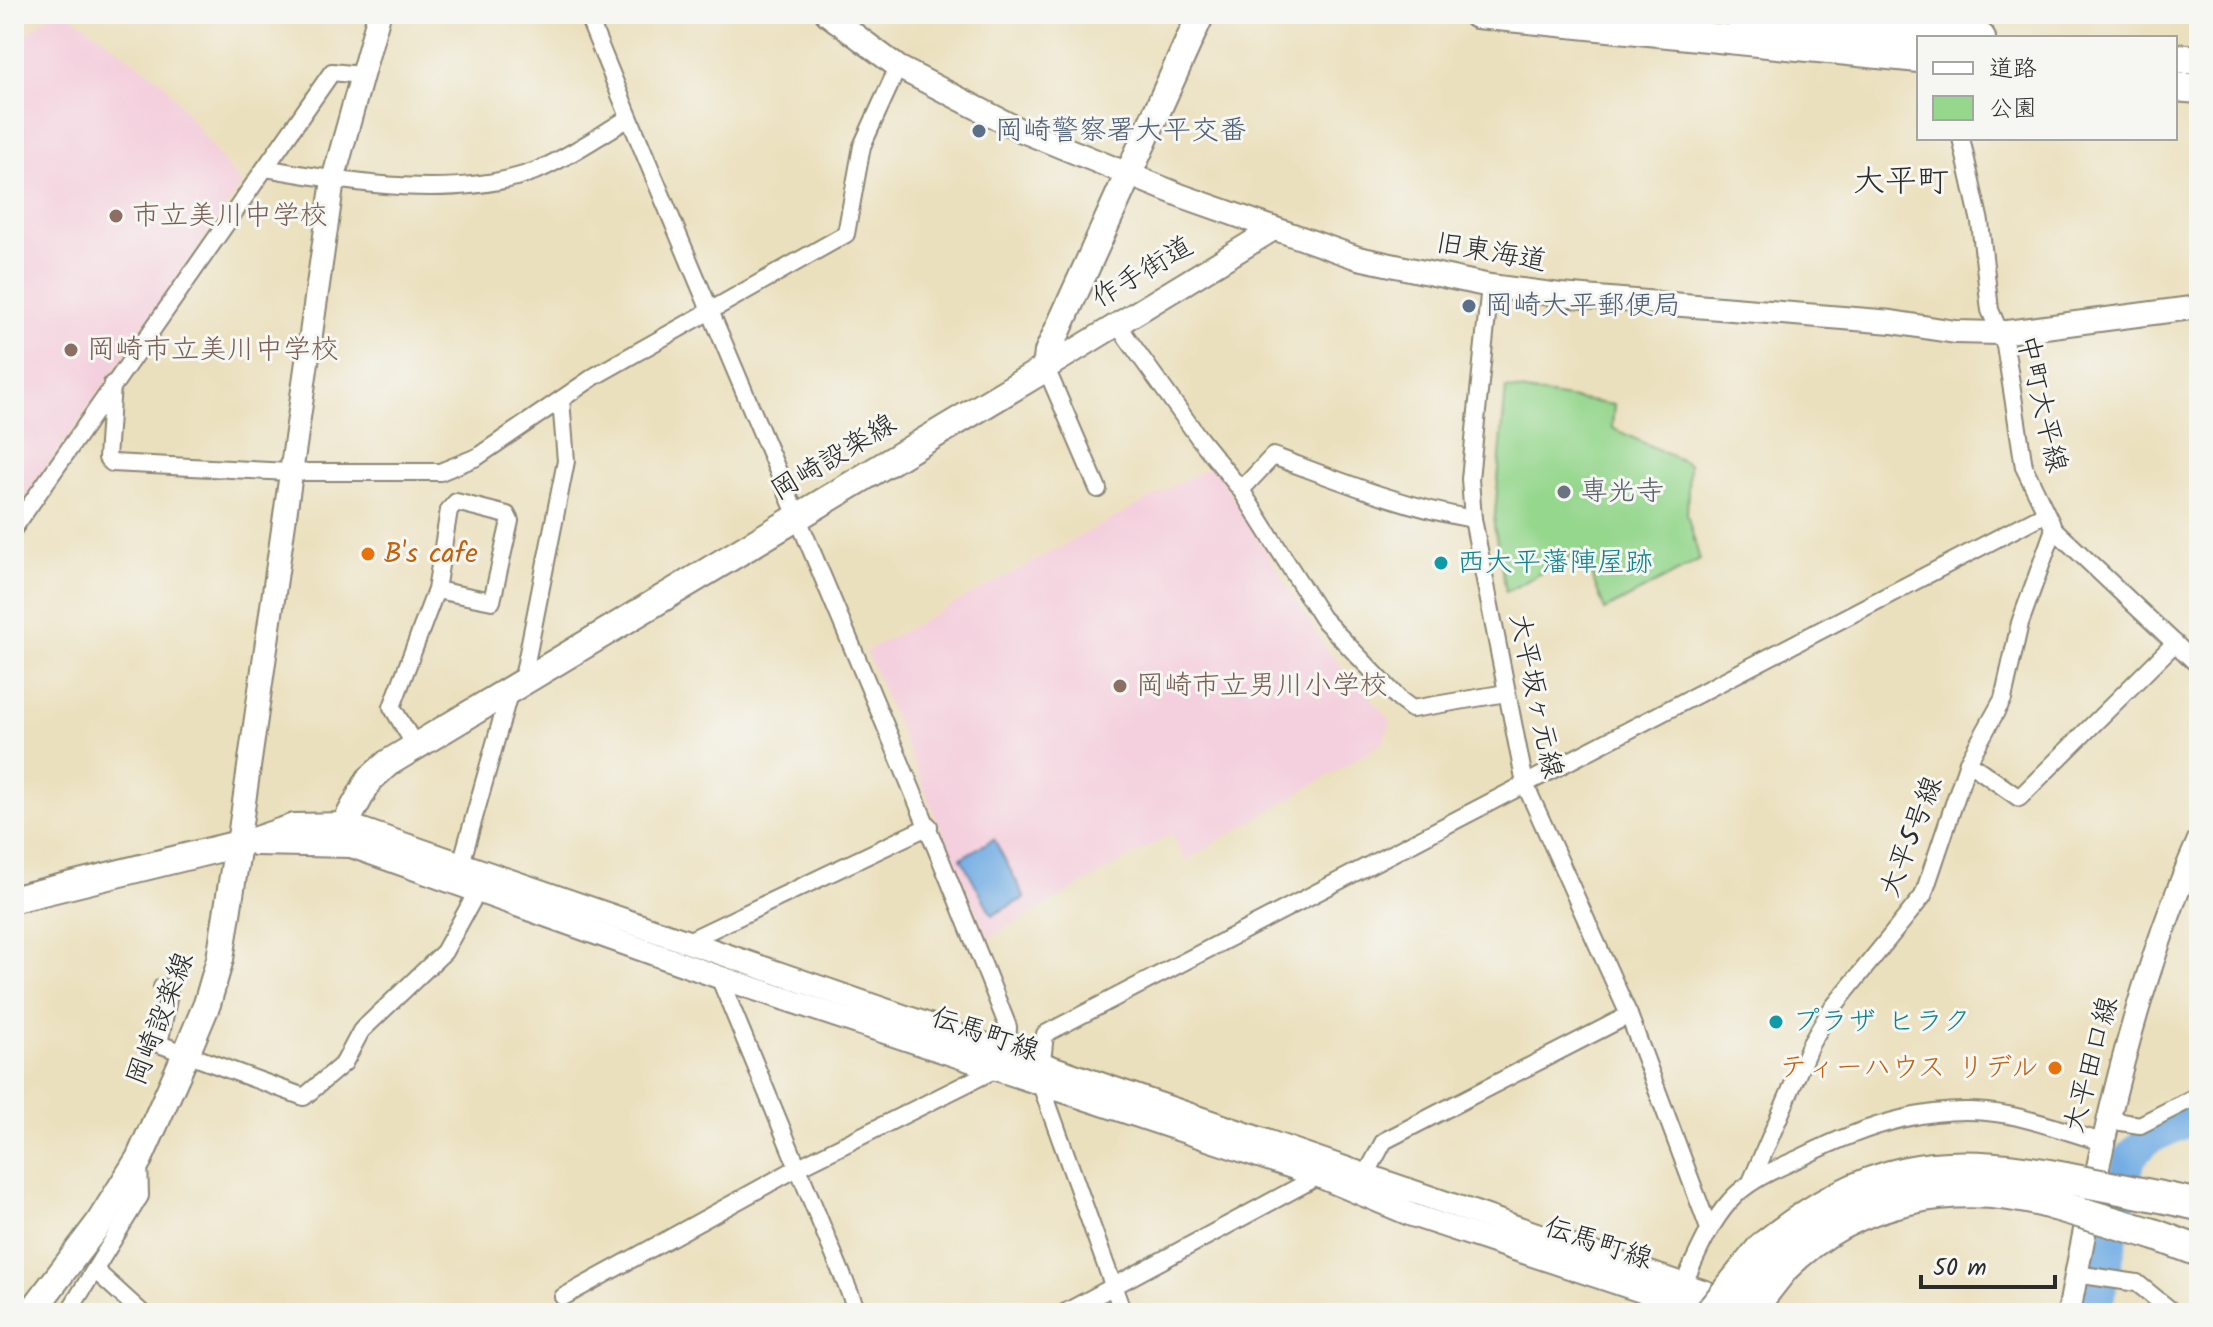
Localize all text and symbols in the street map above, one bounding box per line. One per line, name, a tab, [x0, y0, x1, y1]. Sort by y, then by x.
legend	[1917, 36, 2177, 140]
text: 道路	[1989, 50, 2037, 89]
text: 公園	[1989, 90, 2037, 129]
place label: 岡崎警察署大平交番	[995, 109, 1247, 154]
marker: 岡崎警察署大平交番	[970, 122, 988, 140]
district label: 大平町	[1853, 157, 1949, 208]
place label: 市立美川中学校	[132, 194, 328, 239]
marker: 市立美川中学校	[107, 207, 125, 225]
street label: 旧東海道	[1432, 221, 1550, 285]
street label: 作手街道	[1083, 225, 1203, 321]
place label: 岡崎大平郵便局	[1485, 284, 1681, 329]
marker: 岡崎大平郵便局	[1460, 297, 1478, 315]
place label: 岡崎市立美川中学校	[87, 328, 339, 373]
street label: 中町大平線	[2003, 331, 2079, 477]
marker: 岡崎市立美川中学校	[62, 341, 80, 359]
street label: 岡崎設楽線	[762, 403, 906, 513]
place label: 専光寺	[1580, 470, 1664, 515]
marker: 専光寺	[1555, 483, 1573, 501]
place label: B's cafe	[384, 532, 478, 577]
place label: 西大平藩陣屋跡	[1457, 541, 1653, 586]
marker: B's cafe	[359, 545, 377, 563]
marker: 西大平藩陣屋跡	[1432, 554, 1450, 572]
street label: 大平坂ヶ元線	[1496, 609, 1574, 783]
place label: 岡崎市立男川小学校	[1136, 664, 1388, 709]
marker: 岡崎市立男川小学校	[1111, 677, 1129, 695]
street label: 大平5号線	[1868, 770, 1956, 904]
street label: 岡崎設楽線	[115, 946, 207, 1092]
street label: 大平田口線	[2052, 992, 2132, 1138]
street label: 伝馬町線	[925, 995, 1045, 1075]
place label: プラザ ヒラク	[1792, 1000, 1971, 1045]
marker: プラザ ヒラク	[1767, 1013, 1785, 1031]
place label: ティーハウス リデル	[1779, 1046, 2039, 1091]
marker: ティーハウス リデル	[2046, 1059, 2064, 1077]
street label: 伝馬町線	[1538, 1205, 1658, 1283]
scale bar	[1921, 1239, 2055, 1289]
text: 50 m	[1933, 1249, 1987, 1288]

